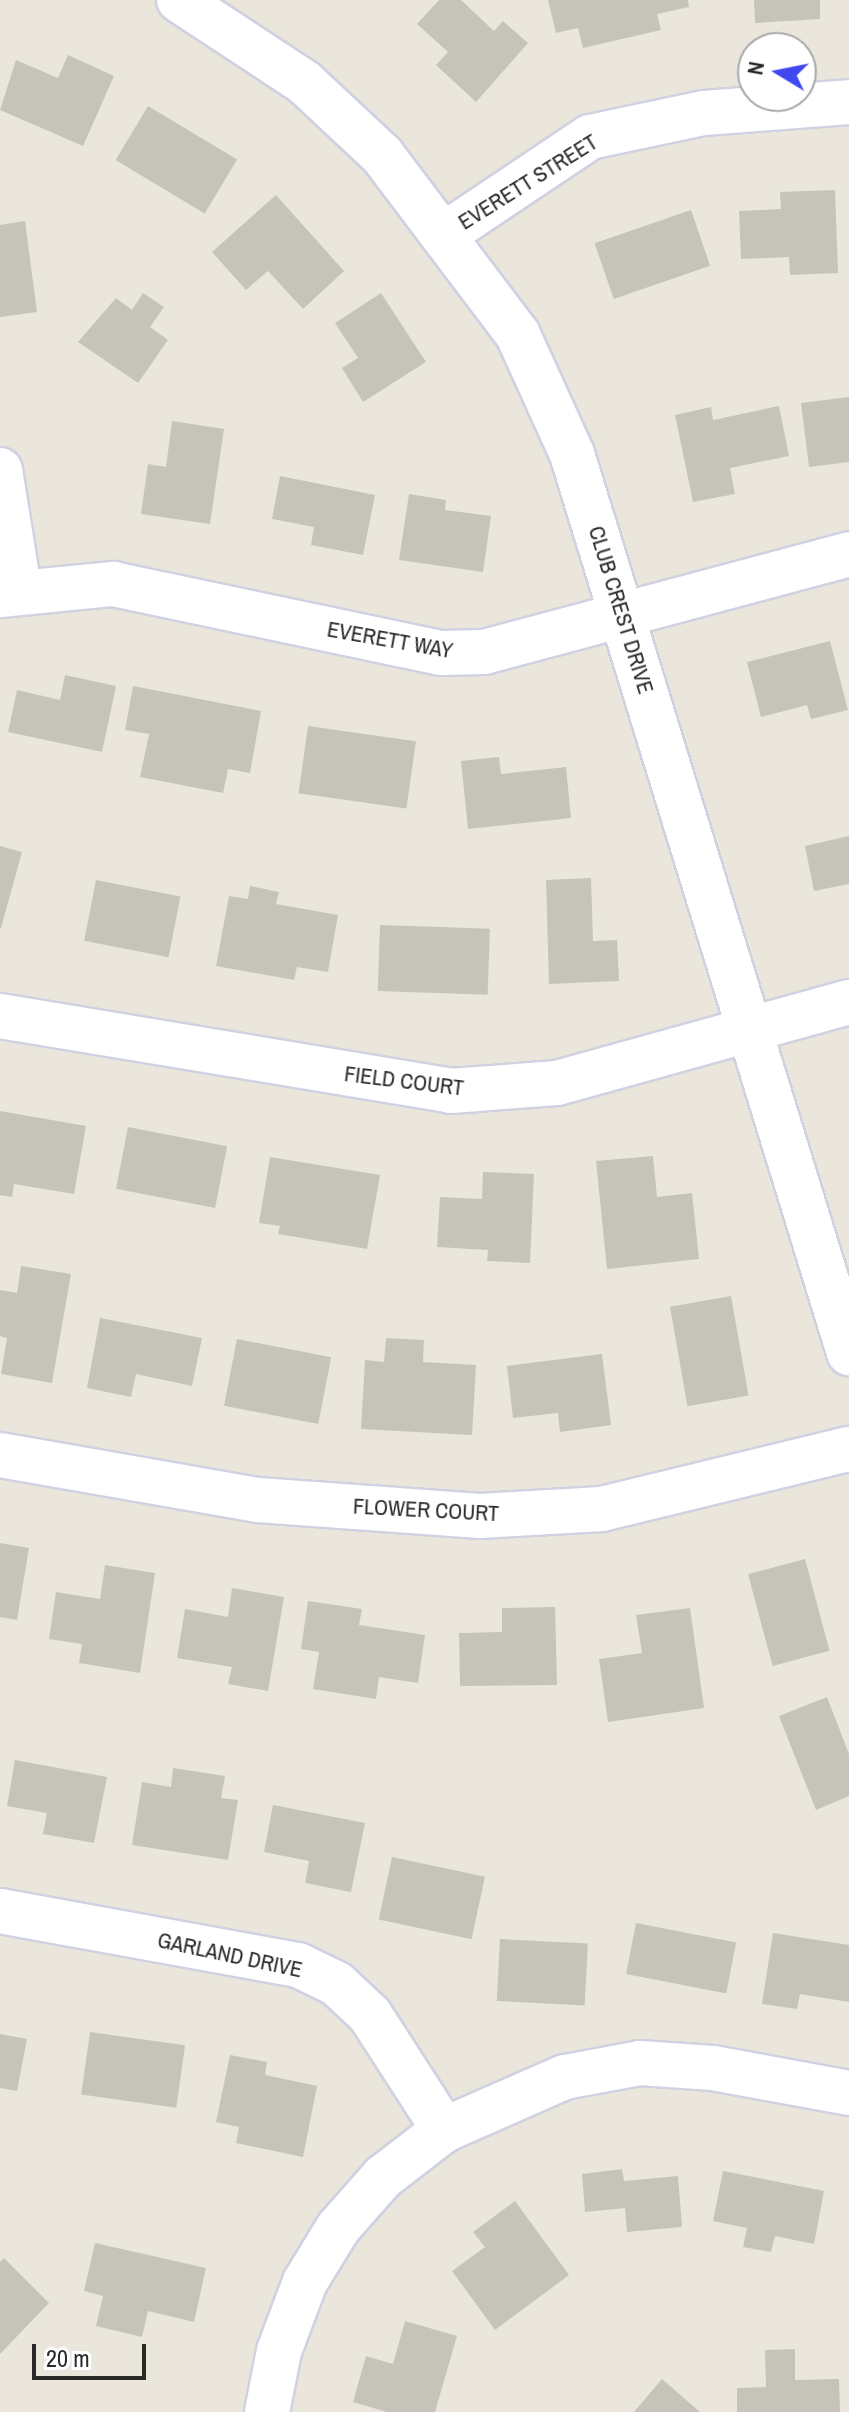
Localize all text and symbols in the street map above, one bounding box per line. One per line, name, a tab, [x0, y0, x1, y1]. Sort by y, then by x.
north arrow	[737, 32, 817, 112]
text: N	[739, 59, 771, 77]
street label: EVERETT STREET	[453, 129, 603, 235]
street label: CLUB CREST DRIVE	[583, 523, 659, 697]
street label: EVERETT WAY	[325, 616, 455, 664]
street label: FIELD COURT	[343, 1061, 465, 1101]
street label: FLOWER COURT	[352, 1493, 500, 1527]
street label: GARLAND DRIVE	[155, 1927, 305, 1983]
scale bar	[36, 2328, 150, 2378]
text: 20 m	[46, 2342, 90, 2374]

